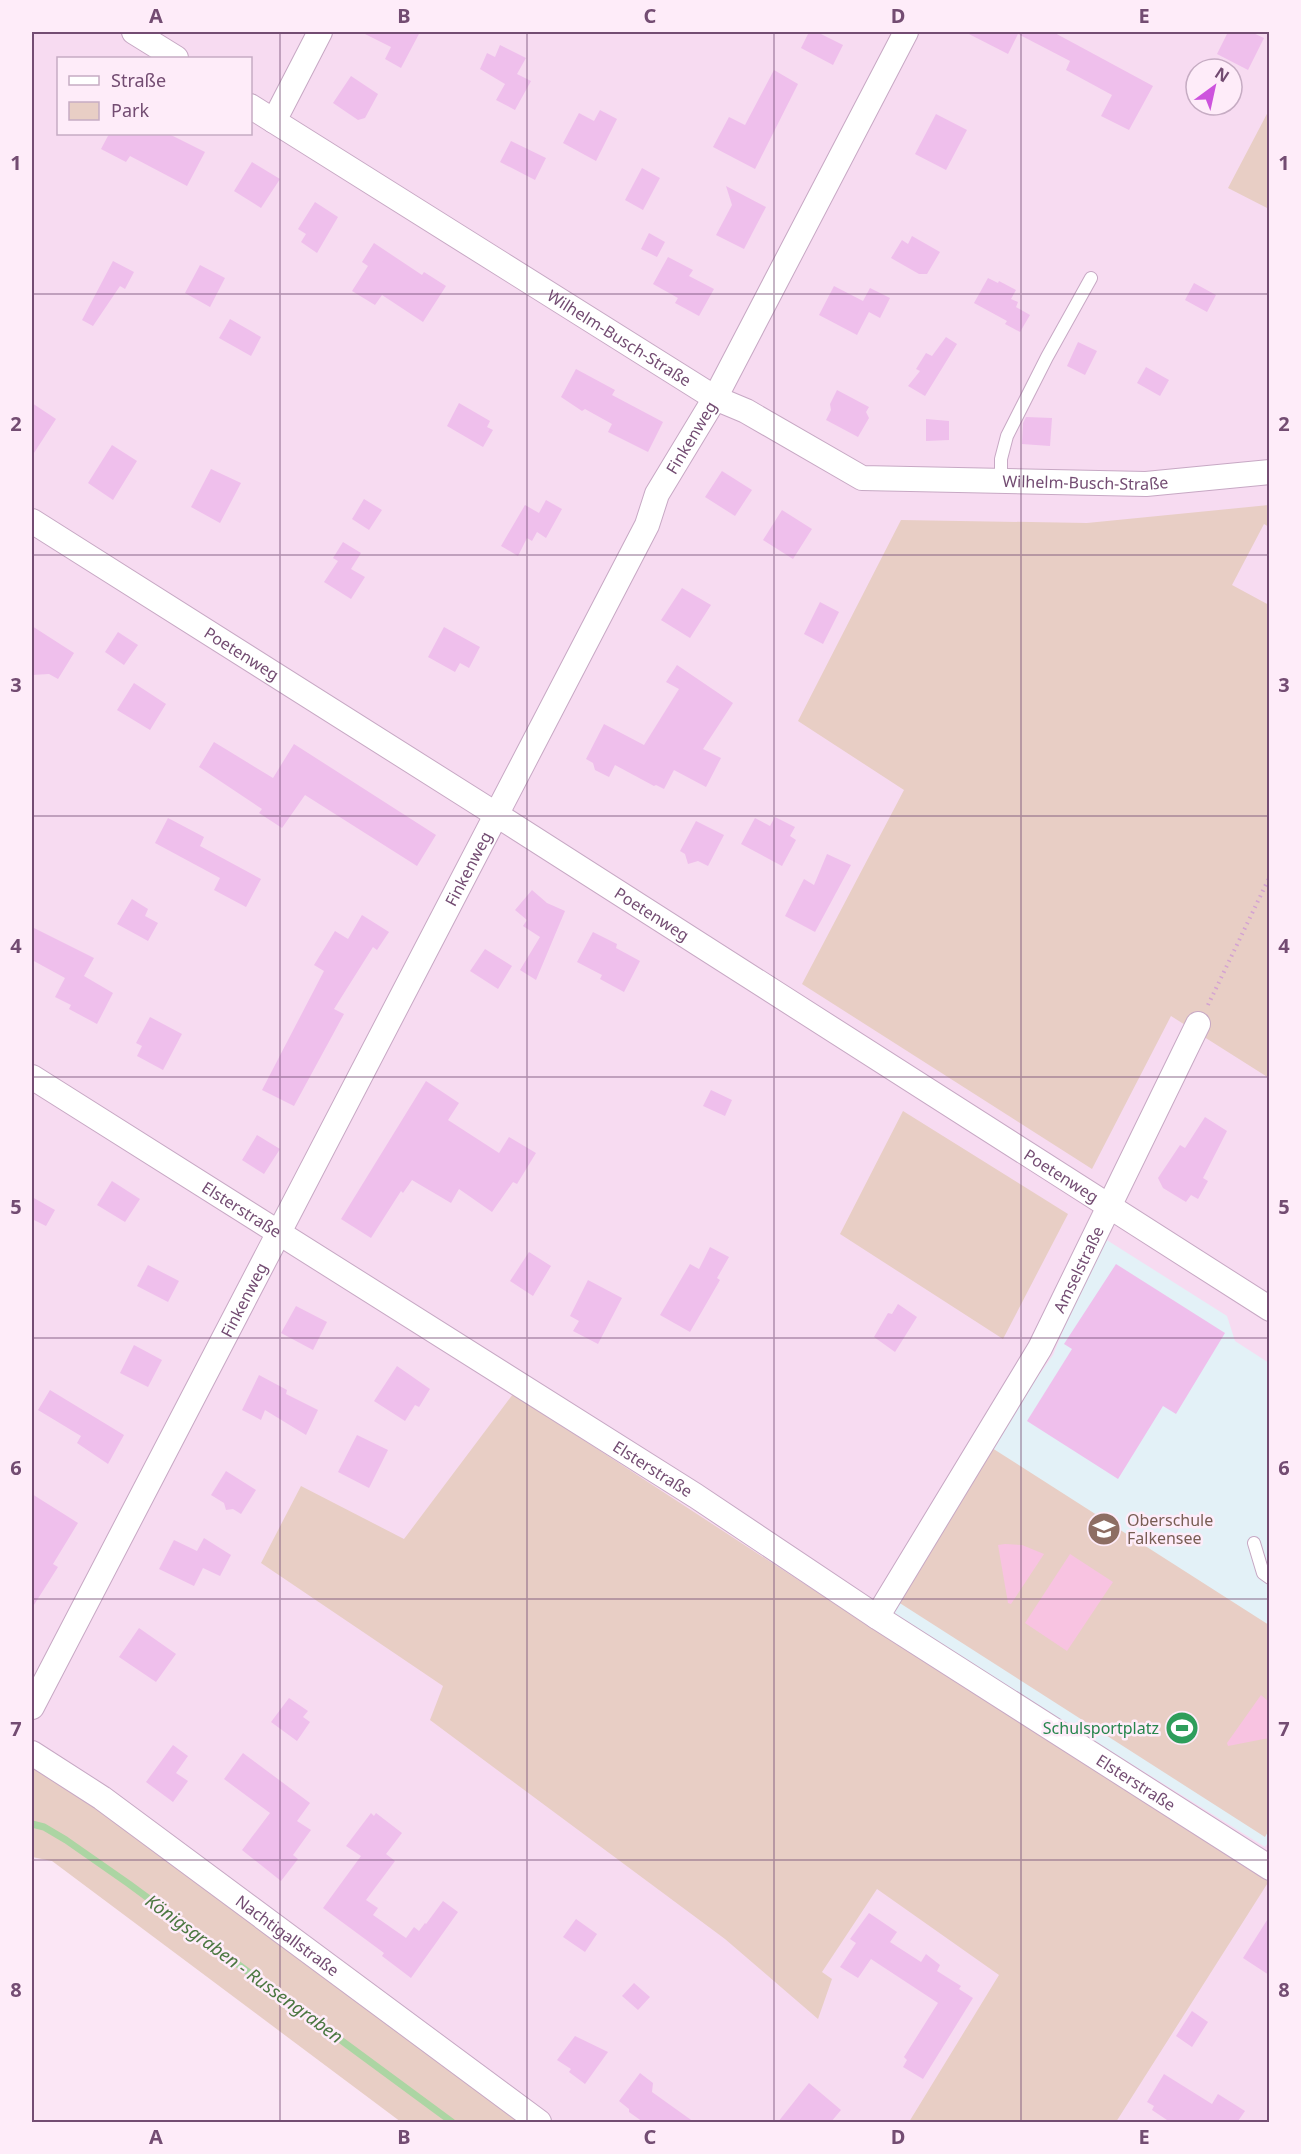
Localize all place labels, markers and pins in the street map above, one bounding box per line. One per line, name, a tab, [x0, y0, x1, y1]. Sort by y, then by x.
place label: Oberschule Falkensee	[1127, 1509, 1213, 1549]
school or university icon: Oberschule Falkensee	[1086, 1511, 1122, 1547]
sports icon: Schulsportplatz	[1164, 1710, 1200, 1746]
place label: Schulsportplatz	[1043, 1717, 1159, 1739]

